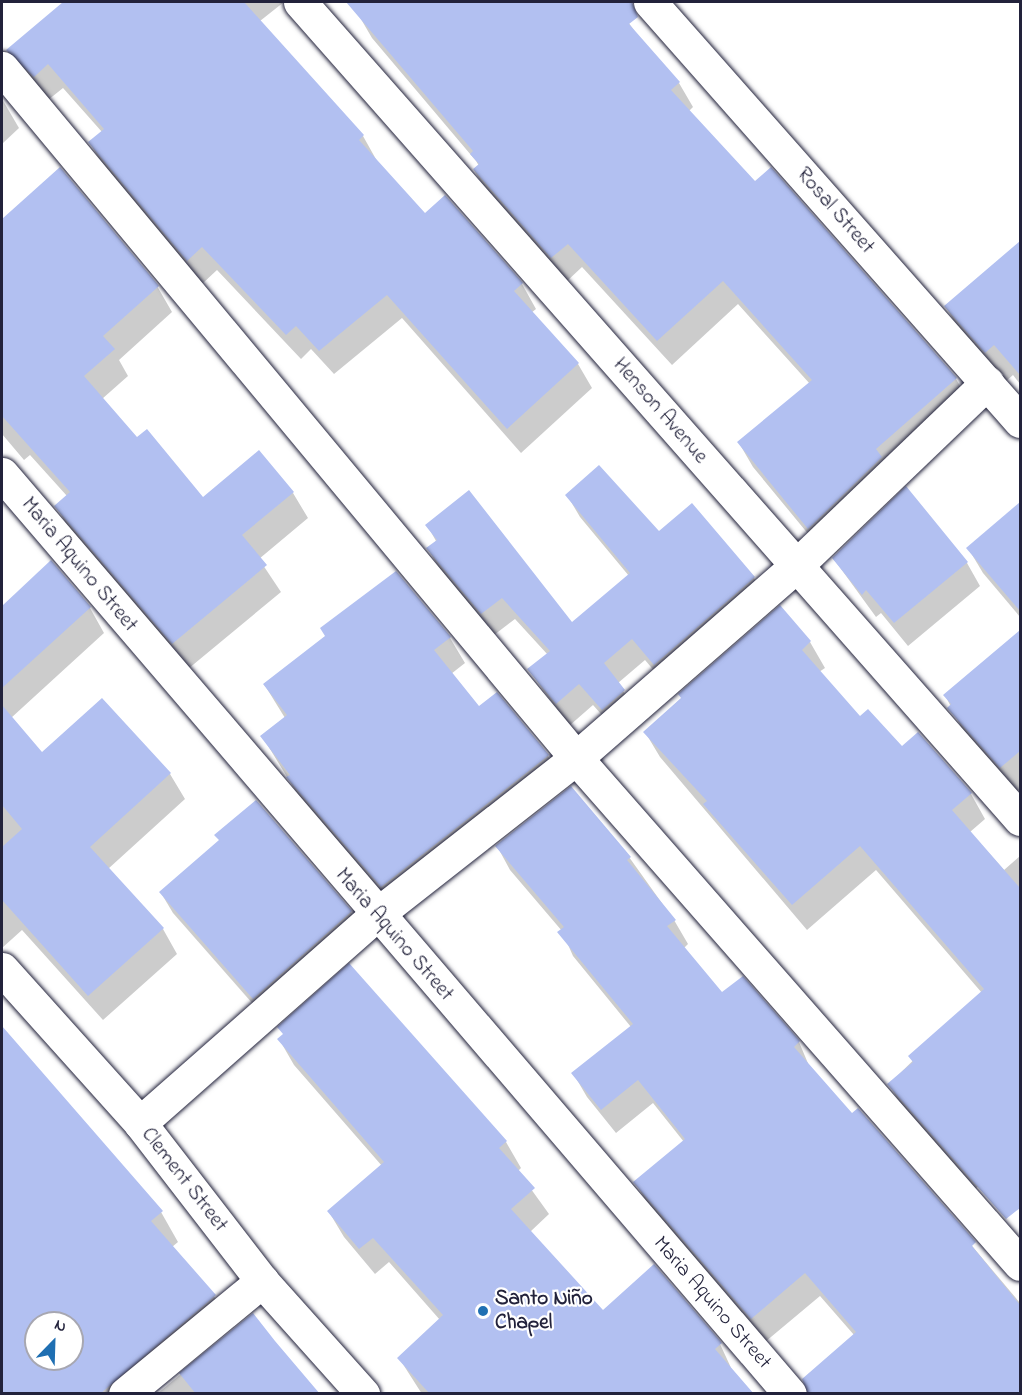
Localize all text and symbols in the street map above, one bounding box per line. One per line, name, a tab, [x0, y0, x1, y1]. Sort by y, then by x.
street label: Rosal Street	[791, 163, 879, 259]
street label: Henson Avenue	[607, 353, 713, 469]
street label: Maria Aquino Street	[15, 493, 143, 637]
street label: Maria Aquino Street	[329, 863, 459, 1007]
street label: Clement Street	[135, 1123, 233, 1237]
street label: Maria Aquino Street	[647, 1231, 777, 1375]
place label: Santo Niño Chapel	[495, 1286, 593, 1336]
marker: Santo Niño Chapel	[476, 1304, 490, 1318]
north arrow	[24, 1311, 84, 1371]
text: N	[51, 1313, 70, 1339]

